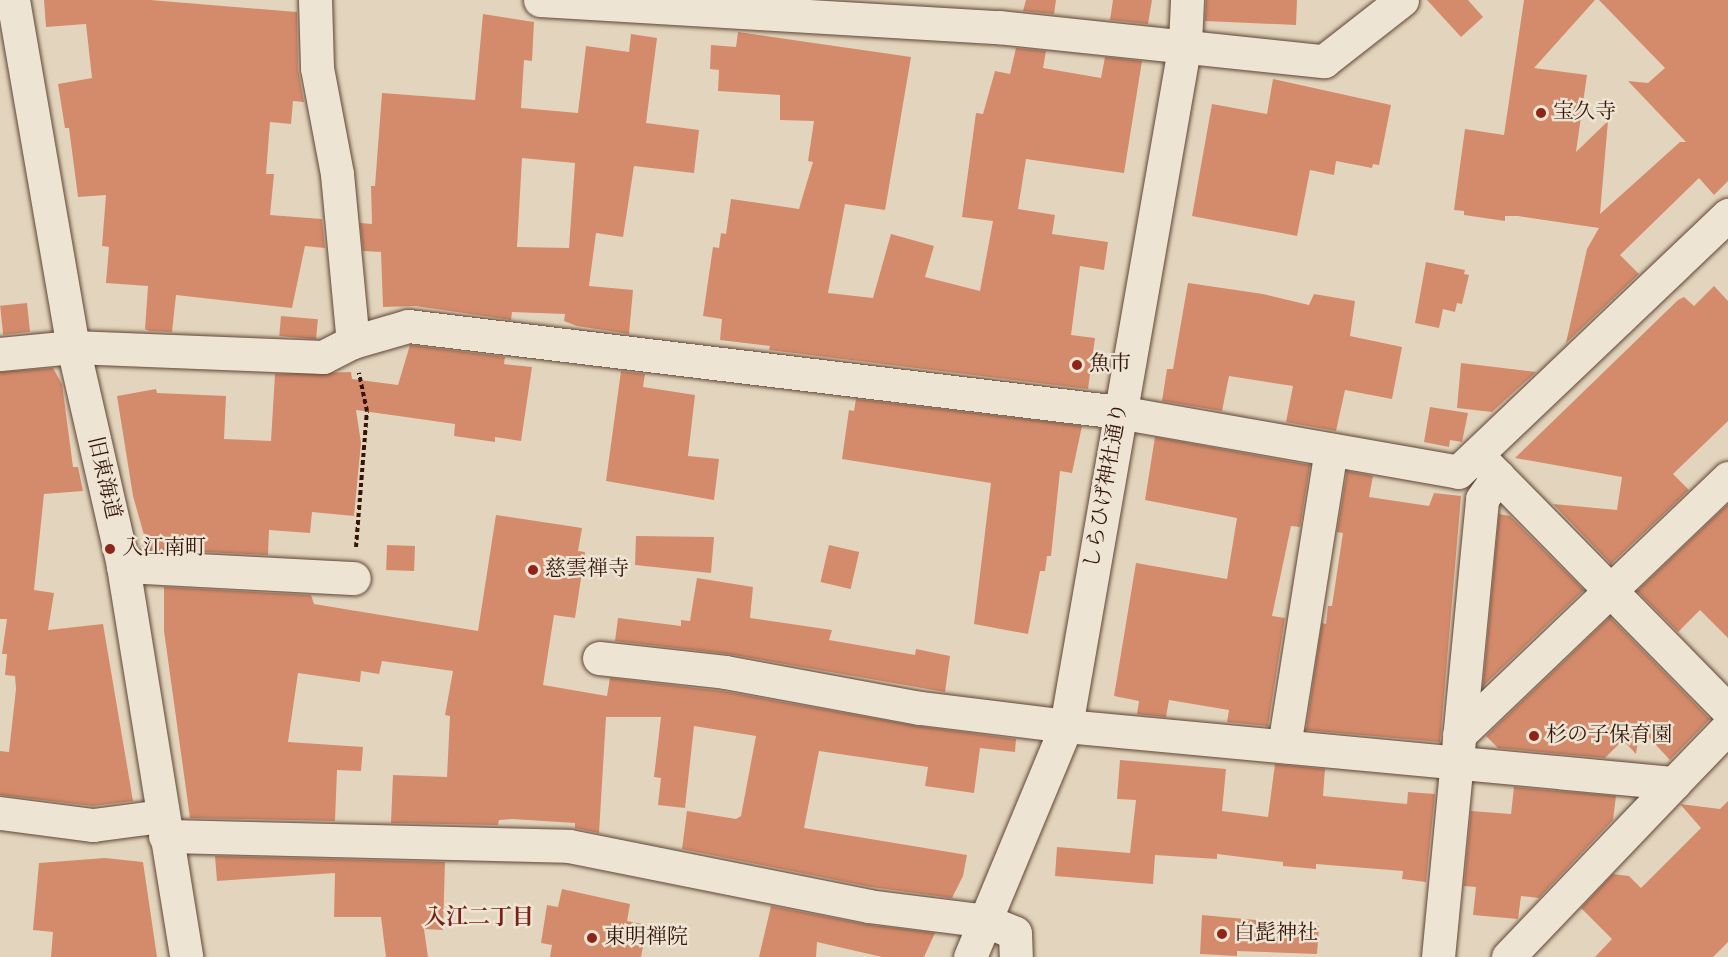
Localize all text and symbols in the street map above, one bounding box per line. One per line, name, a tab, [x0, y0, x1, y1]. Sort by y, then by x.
place label: 宝久寺	[1553, 100, 1616, 126]
marker: 宝久寺	[1534, 106, 1548, 120]
place label: 魚市	[1089, 352, 1131, 378]
marker: 魚市	[1070, 358, 1084, 372]
street label: しらひげ神社通り	[1080, 401, 1134, 571]
street label: 旧東海道	[81, 434, 125, 522]
place label: 入江南町	[122, 536, 206, 562]
marker: 入江南町	[103, 542, 117, 556]
place label: 慈雲禅寺	[545, 557, 629, 583]
marker: 慈雲禅寺	[526, 563, 540, 577]
place label: 杉の子保育園	[1546, 723, 1672, 749]
marker: 杉の子保育園	[1527, 729, 1541, 743]
district label: 入江二丁目	[424, 906, 534, 932]
place label: 白髭神社	[1234, 921, 1318, 947]
place label: 東明禅院	[604, 925, 688, 951]
marker: 白髭神社	[1215, 927, 1229, 941]
marker: 東明禅院	[585, 931, 599, 945]

